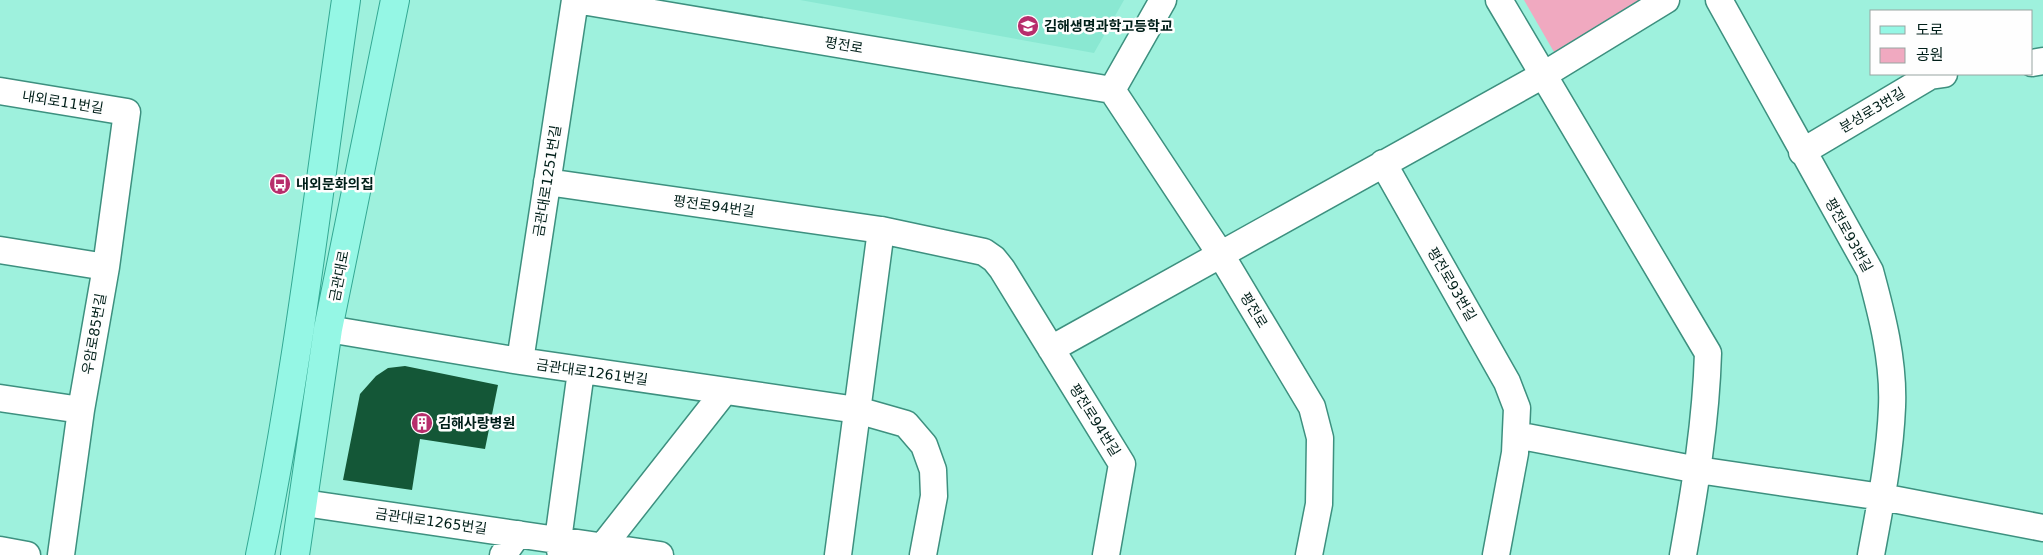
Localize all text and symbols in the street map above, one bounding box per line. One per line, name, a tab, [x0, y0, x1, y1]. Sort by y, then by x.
legend	[1870, 10, 2033, 75]
school or university icon: 김해생명과학고등학교	[1016, 14, 1040, 38]
place label: 김해생명과학고등학교	[1044, 18, 1173, 34]
text: 도로	[1916, 21, 1944, 39]
street label: 평전로	[824, 34, 865, 56]
text: 공원	[1916, 46, 1944, 64]
street label: 분성로3번길	[1836, 84, 1908, 136]
street label: 내외로11번길	[21, 88, 105, 116]
street label: 금관대로1251번길	[530, 124, 564, 238]
bus stop icon: 내외문화의집	[268, 172, 292, 196]
place label: 내외문화의집	[296, 176, 373, 192]
street label: 평전로94번길	[672, 192, 756, 220]
street label: 평전로93번길	[1822, 195, 1876, 275]
street label: 평전로93번길	[1425, 244, 1479, 324]
street label: 금관대로	[326, 249, 352, 303]
street label: 평전로	[1237, 289, 1271, 331]
street label: 우암로85번길	[79, 292, 109, 376]
street label: 금관대로1261번길	[535, 356, 649, 388]
street label: 평전로94번길	[1066, 381, 1124, 459]
building icon: 김해사랑병원	[410, 411, 434, 435]
place label: 김해사랑병원	[438, 415, 515, 431]
street label: 금관대로1265번길	[374, 505, 488, 537]

